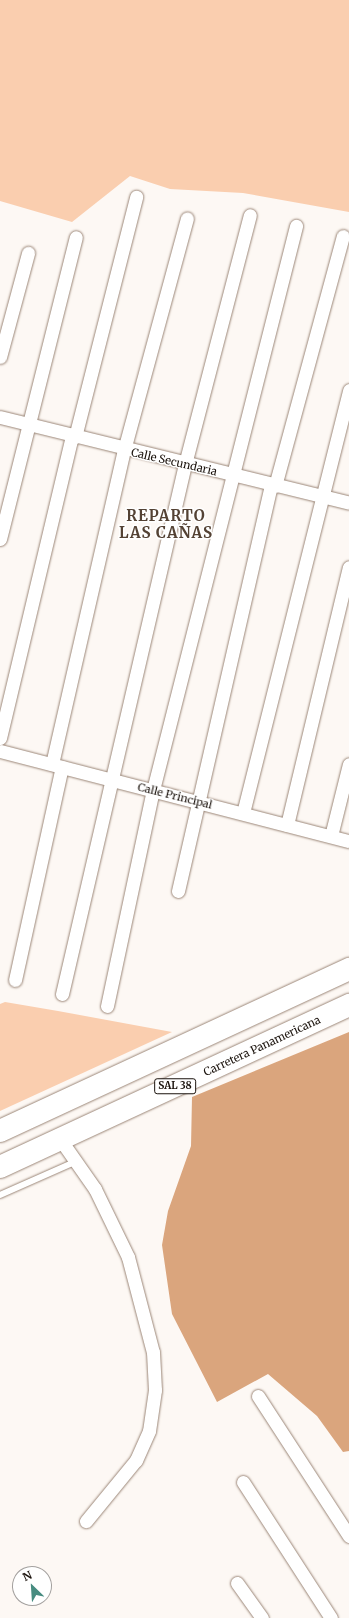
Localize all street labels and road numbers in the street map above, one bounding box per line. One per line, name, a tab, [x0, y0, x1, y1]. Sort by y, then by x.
street label: Calle Secundaria	[130, 446, 218, 478]
street label: Calle Principal	[136, 780, 214, 812]
street label: Carretera Panamericana	[201, 1013, 323, 1079]
road number: SAL 38	[154, 1078, 196, 1094]

